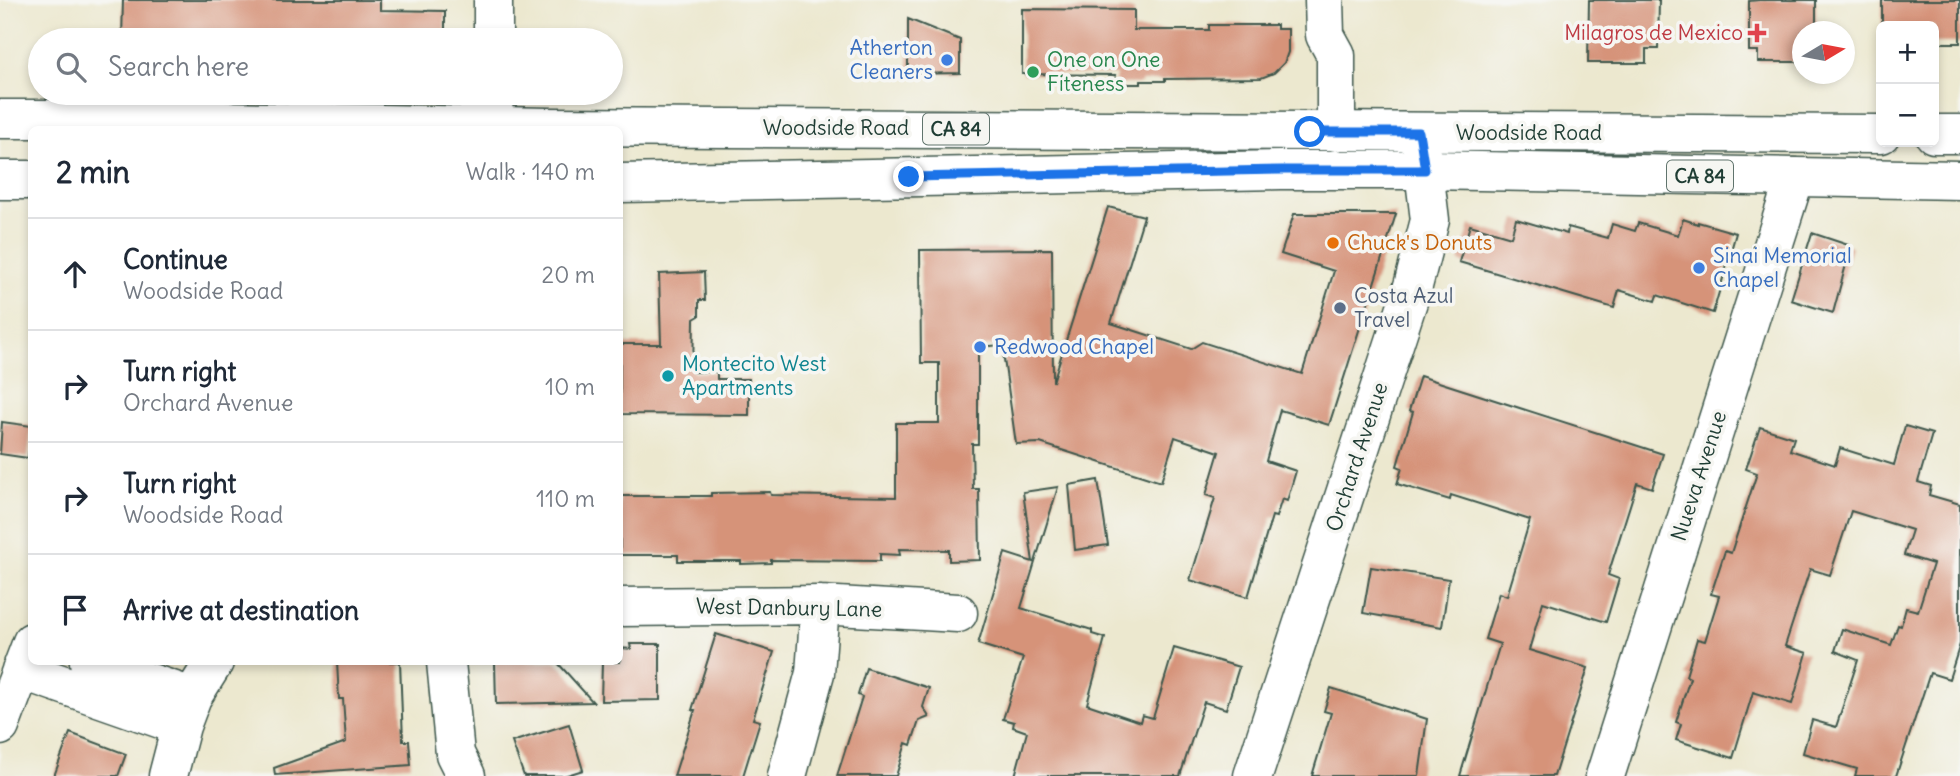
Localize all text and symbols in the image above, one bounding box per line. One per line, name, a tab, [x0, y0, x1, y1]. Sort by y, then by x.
place label: Milagros de Mexico	[1564, 19, 1743, 46]
north arrow	[1792, 21, 1855, 84]
map controls	[1876, 21, 1939, 147]
button: +	[1876, 21, 1939, 84]
marker: Milagros de Mexico	[1749, 25, 1765, 41]
search box	[28, 28, 623, 105]
place label: Atherton Cleaners	[850, 34, 933, 85]
place label: One on One Fiteness	[1047, 46, 1160, 97]
icon: search	[52, 48, 90, 86]
text: Search here	[108, 50, 249, 83]
marker: Atherton Cleaners	[939, 52, 955, 68]
marker: One on One Fiteness	[1025, 64, 1041, 80]
button: −	[1876, 84, 1939, 147]
road number: CA 84	[923, 113, 989, 144]
street label: Woodside Road	[763, 114, 909, 141]
route start	[1294, 116, 1325, 147]
street label: Woodside Road	[1456, 119, 1602, 146]
text: 2 min	[56, 153, 130, 191]
text: Walk · 140 m	[466, 157, 595, 186]
road number: CA 84	[1667, 160, 1733, 192]
route end	[893, 161, 924, 192]
place label: Chuck's Donuts	[1347, 229, 1492, 256]
marker: Chuck's Donuts	[1325, 235, 1341, 251]
place label: Sinai Memorial Chapel	[1713, 242, 1852, 293]
text: Continue	[123, 243, 228, 276]
icon: ahead	[56, 255, 94, 293]
text: 20 m	[542, 260, 595, 289]
marker: Sinai Memorial Chapel	[1691, 260, 1707, 276]
text: Woodside Road	[123, 276, 283, 305]
place label: Costa Azul Travel	[1354, 282, 1454, 333]
marker: Costa Azul Travel	[1332, 300, 1348, 316]
place label: Redwood Chapel	[994, 333, 1154, 360]
marker: Redwood Chapel	[972, 339, 988, 355]
place label: Montecito West Apartments	[682, 350, 826, 401]
text: Turn right	[123, 355, 236, 388]
icon: right	[56, 367, 94, 405]
marker: Montecito West Apartments	[660, 368, 676, 384]
text: 10 m	[545, 372, 595, 401]
street label: Orchard Avenue	[1320, 379, 1393, 535]
text: Orchard Avenue	[123, 388, 293, 417]
street label: Nueva Avenue	[1665, 407, 1732, 544]
text: Turn right	[123, 467, 236, 500]
icon: right	[56, 479, 94, 517]
text: 110 m	[536, 484, 595, 513]
text: Woodside Road	[123, 500, 283, 529]
icon: arrive	[56, 591, 94, 629]
street label: West Danbury Lane	[696, 592, 882, 623]
text: Arrive at destination	[123, 594, 359, 627]

